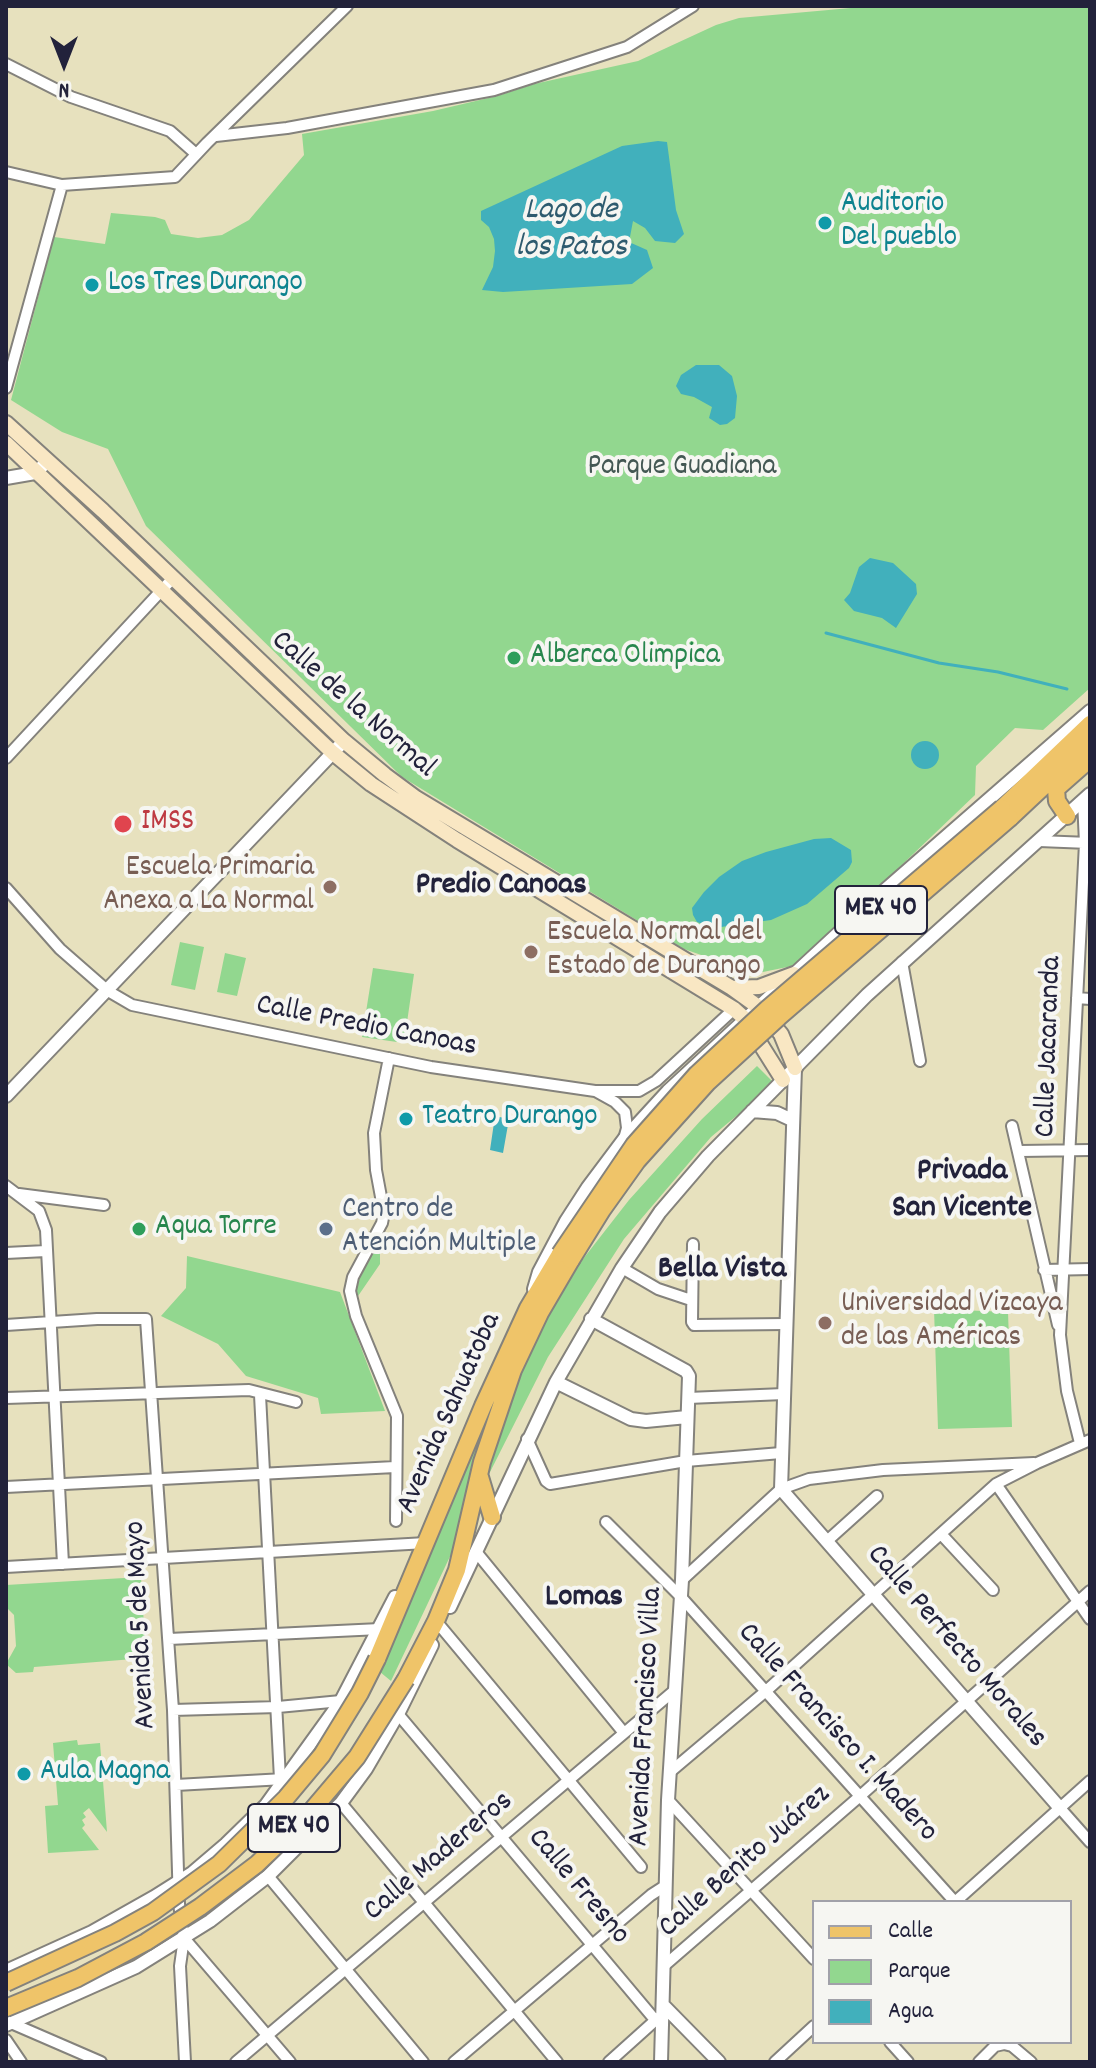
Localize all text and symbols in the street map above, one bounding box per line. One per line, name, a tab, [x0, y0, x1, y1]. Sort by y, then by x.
north arrow	[24, 24, 104, 104]
text: N	[59, 73, 69, 104]
place label: Auditorio Del pueblo	[841, 188, 957, 258]
water label: Lago de los Patos	[515, 194, 627, 269]
marker: Auditorio Del pueblo	[816, 214, 834, 232]
place label: Los Tres Durango	[108, 267, 303, 303]
marker: Los Tres Durango	[83, 276, 101, 294]
park label: Parque Guadiana	[588, 451, 776, 487]
street label: Calle de la Normal	[262, 625, 442, 787]
place label: Alberca Olimpica	[530, 640, 720, 676]
marker: Alberca Olimpica	[505, 649, 523, 667]
place label: IMSS	[141, 806, 194, 842]
marker: IMSS	[112, 813, 134, 835]
place label: Escuela Primaria Anexa a La Normal	[103, 852, 314, 922]
district label: Predio Canoas	[415, 869, 587, 907]
marker: Escuela Primaria Anexa a La Normal	[321, 878, 339, 896]
road number: MEX 40	[835, 886, 927, 934]
place label: Escuela Normal del Estado de Durango	[547, 917, 762, 988]
marker: Escuela Normal del Estado de Durango	[522, 943, 540, 961]
street label: Calle Jacaranda	[1030, 956, 1072, 1138]
street label: Calle Predio Canoas	[253, 989, 479, 1067]
place label: Teatro Durango	[422, 1101, 598, 1137]
marker: Teatro Durango	[397, 1110, 415, 1128]
district label: Privada San Vicente	[892, 1155, 1032, 1230]
place label: Centro de Atención Multiple	[342, 1194, 537, 1264]
place label: Aqua Torre	[155, 1211, 277, 1247]
marker: Aqua Torre	[130, 1220, 148, 1238]
marker: Centro de Atención Multiple	[317, 1220, 335, 1238]
district label: Bella Vista	[658, 1253, 786, 1291]
place label: Universidad Vizcaya de las Américas	[841, 1288, 1063, 1358]
street label: Avenida Sahuatoba	[391, 1308, 511, 1520]
marker: Universidad Vizcaya de las Américas	[816, 1314, 834, 1332]
street label: Avenida 5 de Mayo	[120, 1520, 166, 1730]
street label: Calle Perfecto Morales	[857, 1539, 1053, 1757]
district label: Lomas	[545, 1581, 623, 1619]
street label: Avenida Francisco Villa	[623, 1586, 673, 1848]
street label: Calle Francisco I. Madero	[728, 1617, 944, 1851]
place label: Aula Magna	[40, 1756, 170, 1792]
marker: Aula Magna	[15, 1765, 33, 1783]
street label: Calle Benito Juárez	[653, 1779, 839, 1947]
street label: Calle Madereros	[358, 1785, 522, 1931]
road number: MEX 40	[248, 1804, 340, 1852]
street label: Calle Fresno	[518, 1823, 636, 1953]
legend	[812, 1900, 1072, 2044]
text: Calle	[888, 1915, 933, 1949]
text: Parque	[888, 1955, 951, 1989]
text: Agua	[888, 1995, 933, 2029]

